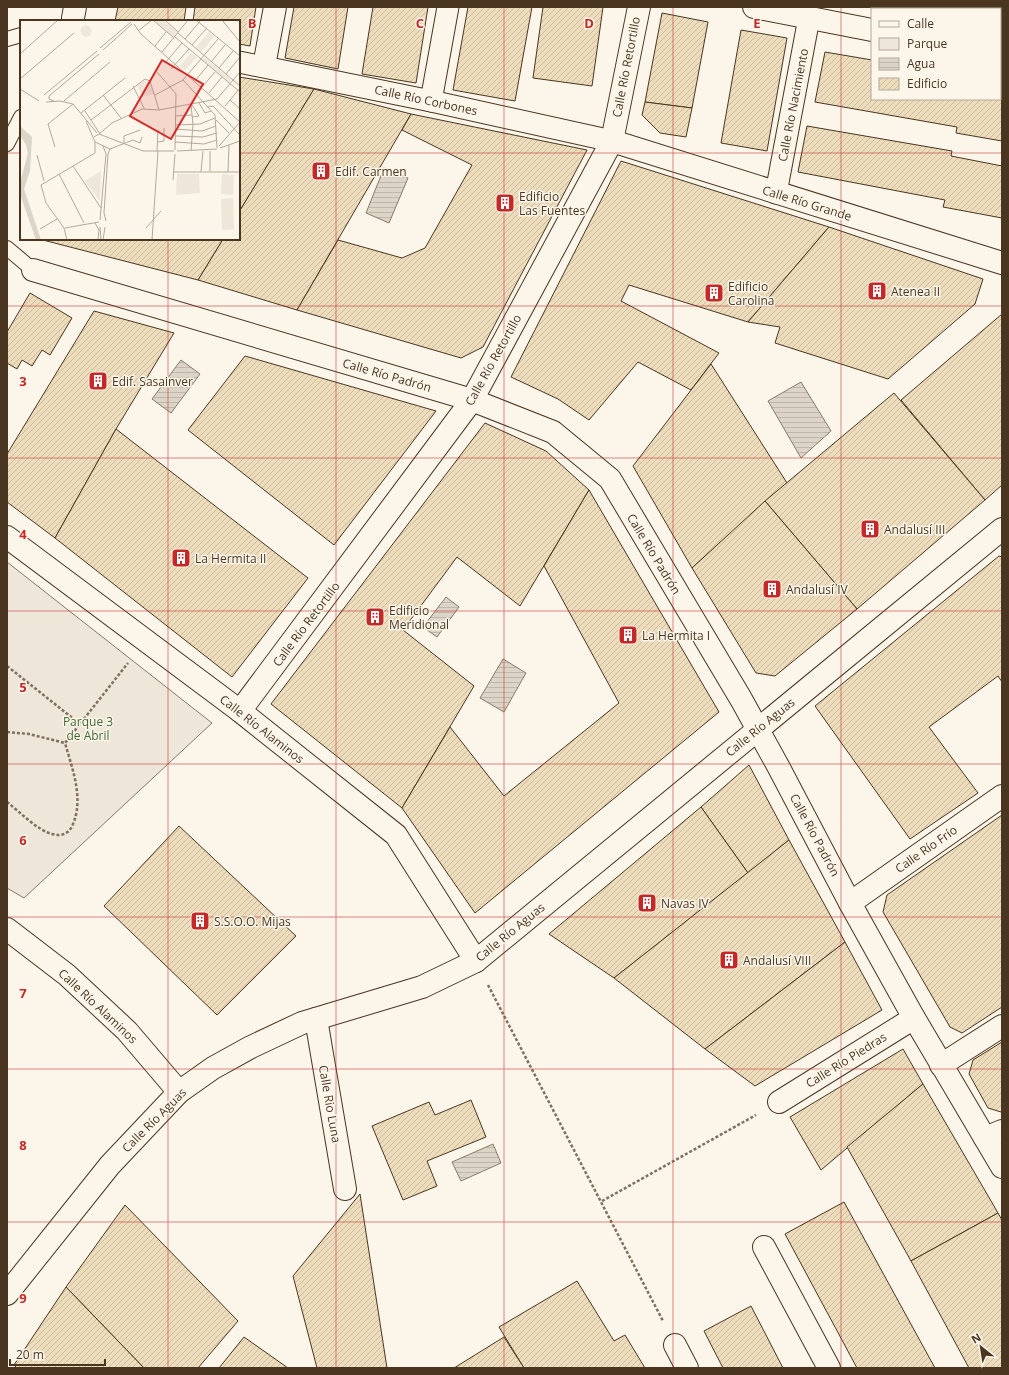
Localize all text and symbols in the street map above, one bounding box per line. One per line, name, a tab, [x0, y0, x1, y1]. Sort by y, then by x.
legend	[871, 8, 1001, 100]
text: B	[248, 14, 257, 32]
text: C	[416, 14, 424, 32]
text: D	[584, 14, 594, 32]
text: E	[753, 14, 761, 32]
street label: Calle Río Retortillo	[608, 15, 644, 119]
text: Calle	[907, 15, 934, 32]
inset map	[20, 20, 240, 240]
text: Parque	[907, 35, 947, 52]
street label: Calle Río Nacimiento	[774, 47, 812, 163]
text: Agua	[907, 55, 935, 72]
text: Edificio	[907, 75, 947, 92]
street label: Calle Río Corbones	[373, 81, 479, 119]
building icon: Edif. Carmen	[310, 160, 332, 182]
place label: Edif. Carmen	[335, 163, 407, 180]
street label: Calle Río Grande	[760, 181, 854, 225]
place label: Edificio Las Fuentes	[519, 188, 585, 219]
building icon: Edificio Las Fuentes	[494, 192, 516, 214]
place label: Edificio Carolina	[728, 278, 774, 309]
building icon: Atenea II	[866, 280, 888, 302]
building icon: Edificio Carolina	[703, 282, 725, 304]
place label: Atenea II	[891, 283, 940, 300]
street label: Calle Río Retortillo	[461, 311, 525, 409]
street label: Calle Río Padrón	[341, 354, 433, 396]
building icon: Edif. Sasainver	[87, 370, 109, 392]
text: 3	[19, 372, 27, 390]
place label: Edif. Sasainver	[112, 373, 193, 390]
street label: Calle Río Padrón	[623, 510, 685, 598]
building icon: Andalusí III	[859, 518, 881, 540]
place label: Andalusí III	[884, 521, 945, 538]
text: 4	[19, 525, 27, 543]
building icon: La Hermita II	[170, 547, 192, 569]
place label: La Hermita II	[195, 550, 266, 567]
street label: Calle Río Retortillo	[269, 578, 343, 670]
building icon: Andalusí IV	[761, 578, 783, 600]
place label: Andalusí IV	[786, 581, 849, 598]
place label: Edificio Meridional	[389, 602, 449, 633]
building icon: Edificio Meridional	[364, 606, 386, 628]
building icon: La Hermita I	[617, 624, 639, 646]
place label: La Hermita I	[642, 627, 710, 644]
text: 5	[19, 678, 27, 696]
street label: Calle Río Alaminos	[216, 691, 308, 767]
street label: Calle Río Aguas	[722, 694, 799, 760]
park label: Parque 3 de Abril	[63, 713, 113, 744]
street label: Calle Río Padrón	[786, 791, 844, 879]
street label: Calle Río Frío	[892, 821, 960, 877]
text: 6	[19, 831, 27, 849]
building icon: Navas IV	[636, 892, 658, 914]
place label: Navas IV	[661, 895, 710, 912]
street label: Calle Río Aguas	[472, 899, 549, 965]
building icon: S.S.O.O. Mijas	[189, 910, 211, 932]
place label: S.S.O.O. Mijas	[214, 913, 291, 930]
building icon: Andalusí VIII	[718, 949, 740, 971]
place label: Andalusí VIII	[743, 952, 811, 969]
street label: Calle Río Alaminos	[55, 965, 142, 1047]
text: 7	[19, 984, 27, 1002]
street label: Calle Río Piedras	[802, 1028, 890, 1092]
street label: Calle Rio Luna	[315, 1064, 345, 1144]
street label: Calle Río Aguas	[118, 1084, 190, 1156]
text: 8	[19, 1136, 27, 1154]
text: 9	[19, 1289, 27, 1307]
north arrow	[961, 1327, 1001, 1367]
text: N	[968, 1329, 983, 1347]
scale bar	[10, 1341, 105, 1367]
text: 20 m	[16, 1346, 44, 1363]

